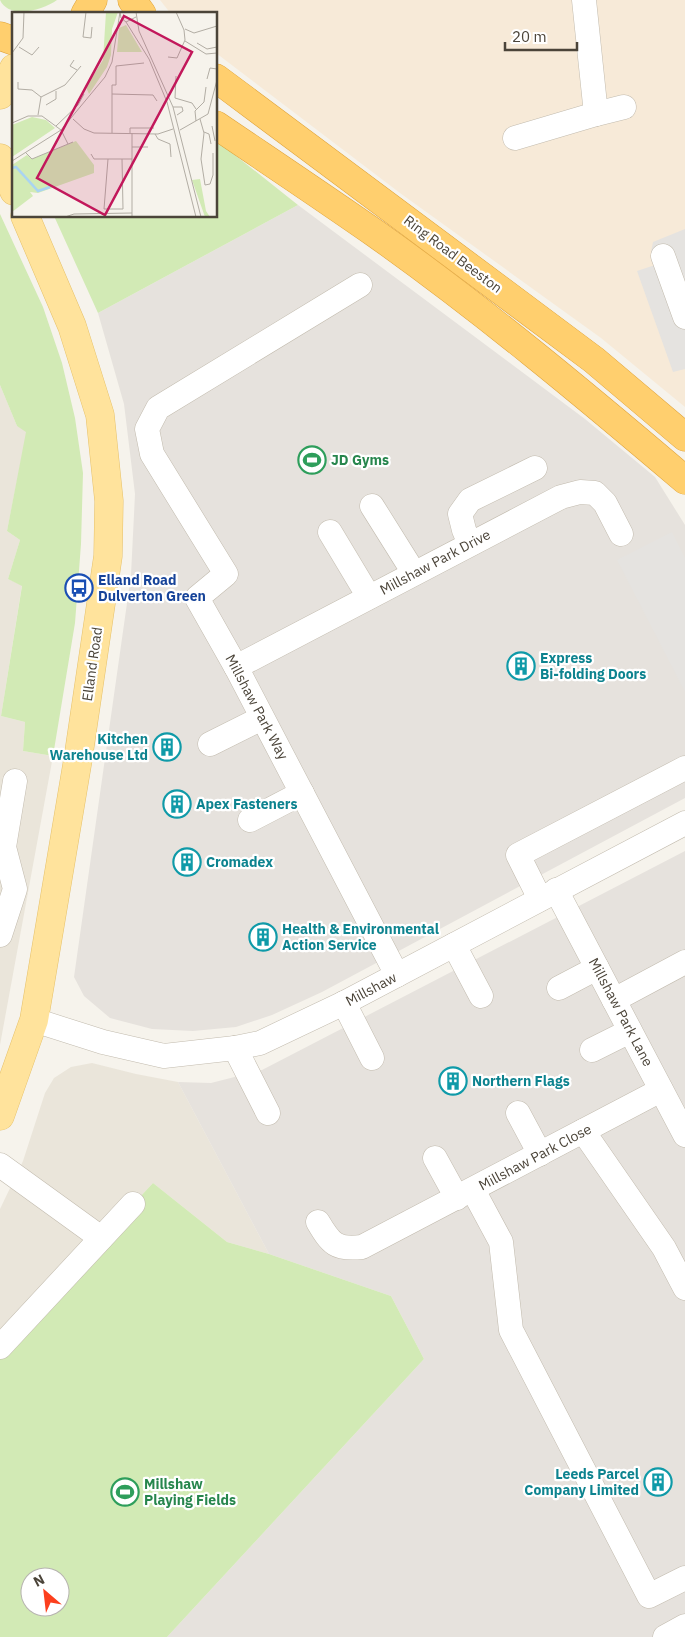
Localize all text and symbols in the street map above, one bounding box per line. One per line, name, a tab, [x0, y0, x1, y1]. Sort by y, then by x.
inset map	[12, 12, 218, 218]
scale bar	[505, 20, 578, 52]
text: 20 m	[512, 27, 547, 46]
street label: Ring Road Beeston	[400, 211, 506, 297]
sports icon: JD Gyms	[297, 445, 327, 475]
place label: JD Gyms	[331, 451, 389, 469]
street label: Millshaw Park Drive	[377, 525, 494, 599]
place label: Elland Road Dulverton Green	[98, 571, 206, 605]
bus stop icon: Elland Road Dulverton Green	[64, 573, 94, 603]
street label: Elland Road	[78, 626, 106, 702]
place label: Express Bi-folding Doors	[540, 649, 646, 683]
street label: Millshaw Park Way	[222, 651, 292, 763]
building icon: Express Bi-folding Doors	[506, 651, 536, 681]
place label: Kitchen Warehouse Ltd	[50, 730, 148, 764]
building icon: Kitchen Warehouse Ltd	[152, 732, 182, 762]
building icon: Apex Fasteners	[162, 789, 192, 819]
place label: Apex Fasteners	[196, 795, 298, 813]
building icon: Cromadex	[172, 847, 202, 877]
place label: Cromadex	[206, 853, 273, 871]
place label: Health & Environmental Action Service	[282, 920, 439, 954]
building icon: Health & Environmental Action Service	[248, 922, 278, 952]
street label: Millshaw Park Lane	[585, 955, 657, 1070]
street label: Millshaw	[342, 968, 400, 1010]
building icon: Northern Flags	[438, 1066, 468, 1096]
place label: Northern Flags	[472, 1072, 570, 1090]
street label: Millshaw Park Close	[476, 1120, 595, 1194]
place label: Leeds Parcel Company Limited	[524, 1465, 639, 1499]
building icon: Leeds Parcel Company Limited	[643, 1467, 673, 1497]
place label: Millshaw Playing Fields	[144, 1475, 236, 1509]
sports icon: Millshaw Playing Fields	[110, 1477, 140, 1507]
north arrow	[20, 1567, 70, 1617]
text: N	[30, 1570, 48, 1591]

